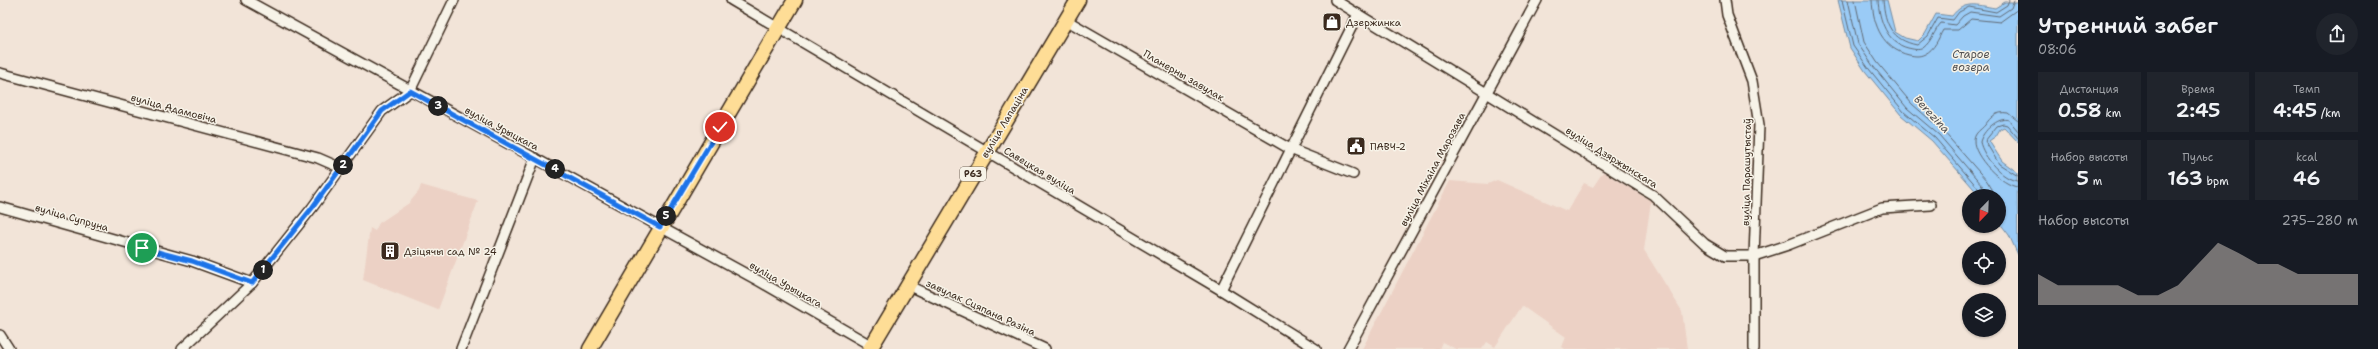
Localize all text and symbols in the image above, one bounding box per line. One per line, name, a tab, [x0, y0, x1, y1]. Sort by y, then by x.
shop icon: Дзержинка	[1321, 11, 1343, 33]
text: Утренний забег	[2038, 11, 2218, 40]
button: share	[2316, 13, 2358, 55]
place label: Дзержинка	[1346, 16, 1402, 29]
text: 08:06	[2038, 41, 2077, 58]
street label: Планерны завулак	[1141, 47, 1227, 104]
water label: Старое возера	[1952, 47, 1990, 75]
text: Дистанция	[2060, 82, 2119, 97]
text: Время	[2181, 82, 2215, 97]
text: Темп	[2293, 82, 2320, 97]
street label: вуліца Лапаціна	[978, 84, 1031, 160]
street label: вуліца Адамовіча	[130, 91, 219, 126]
water label: Berezina	[1910, 92, 1953, 137]
pin: 3	[428, 96, 448, 116]
text: 0.58	[2058, 97, 2102, 123]
text: 2:45	[2176, 97, 2220, 123]
text: 4:45	[2273, 97, 2317, 123]
text: 3	[434, 98, 442, 113]
street label: вуліца Урыцкага	[463, 104, 542, 154]
text: km	[2102, 106, 2121, 121]
text: /km	[2317, 106, 2341, 121]
street label: вуліца Міхаіла Марозава	[1397, 109, 1468, 228]
pin	[703, 110, 737, 144]
icon: check	[709, 116, 731, 138]
street label: вуліца Парашутыстаў	[1739, 118, 1754, 226]
street label: вуліца Дзяржынскага	[1563, 124, 1661, 191]
public building icon: ПАВЧ-2	[1345, 135, 1367, 157]
place label: ПАВЧ-2	[1370, 140, 1406, 153]
street label: Савецкая вуліца	[1002, 144, 1079, 197]
text: Набор высоты	[2051, 150, 2128, 165]
text: Пульс	[2183, 150, 2213, 165]
text: kcal	[2296, 150, 2317, 165]
pin: 2	[333, 155, 353, 175]
text: 2	[339, 157, 347, 172]
pin: 4	[545, 159, 565, 179]
text: 4	[551, 161, 559, 176]
text: 5	[2077, 165, 2089, 191]
text: 163	[2167, 165, 2203, 191]
text: 46	[2293, 165, 2321, 191]
road number: Р63	[960, 167, 986, 181]
text: m	[2089, 174, 2102, 189]
text: bpm	[2203, 174, 2229, 189]
north arrow	[1962, 189, 2006, 233]
map controls	[1962, 189, 2006, 337]
street label: вуліца Супруна	[34, 201, 111, 234]
pin: 5	[656, 206, 676, 226]
text: 5	[663, 208, 669, 223]
text: Набор высоты	[2038, 212, 2129, 229]
text: 275–280 m	[2282, 212, 2358, 229]
pin	[125, 231, 159, 265]
icon: arrive	[131, 237, 153, 259]
building icon: Дзіцячы сад № 24	[379, 240, 401, 262]
button: locate	[1962, 241, 2006, 285]
place label: Дзіцячы сад № 24	[404, 245, 497, 258]
street label: вуліца Урыцкага	[747, 258, 825, 311]
pin: 1	[253, 260, 273, 280]
text: 1	[260, 262, 266, 277]
street label: завулак Сцяпана Разіна	[924, 276, 1038, 339]
button: layers	[1962, 293, 2006, 337]

